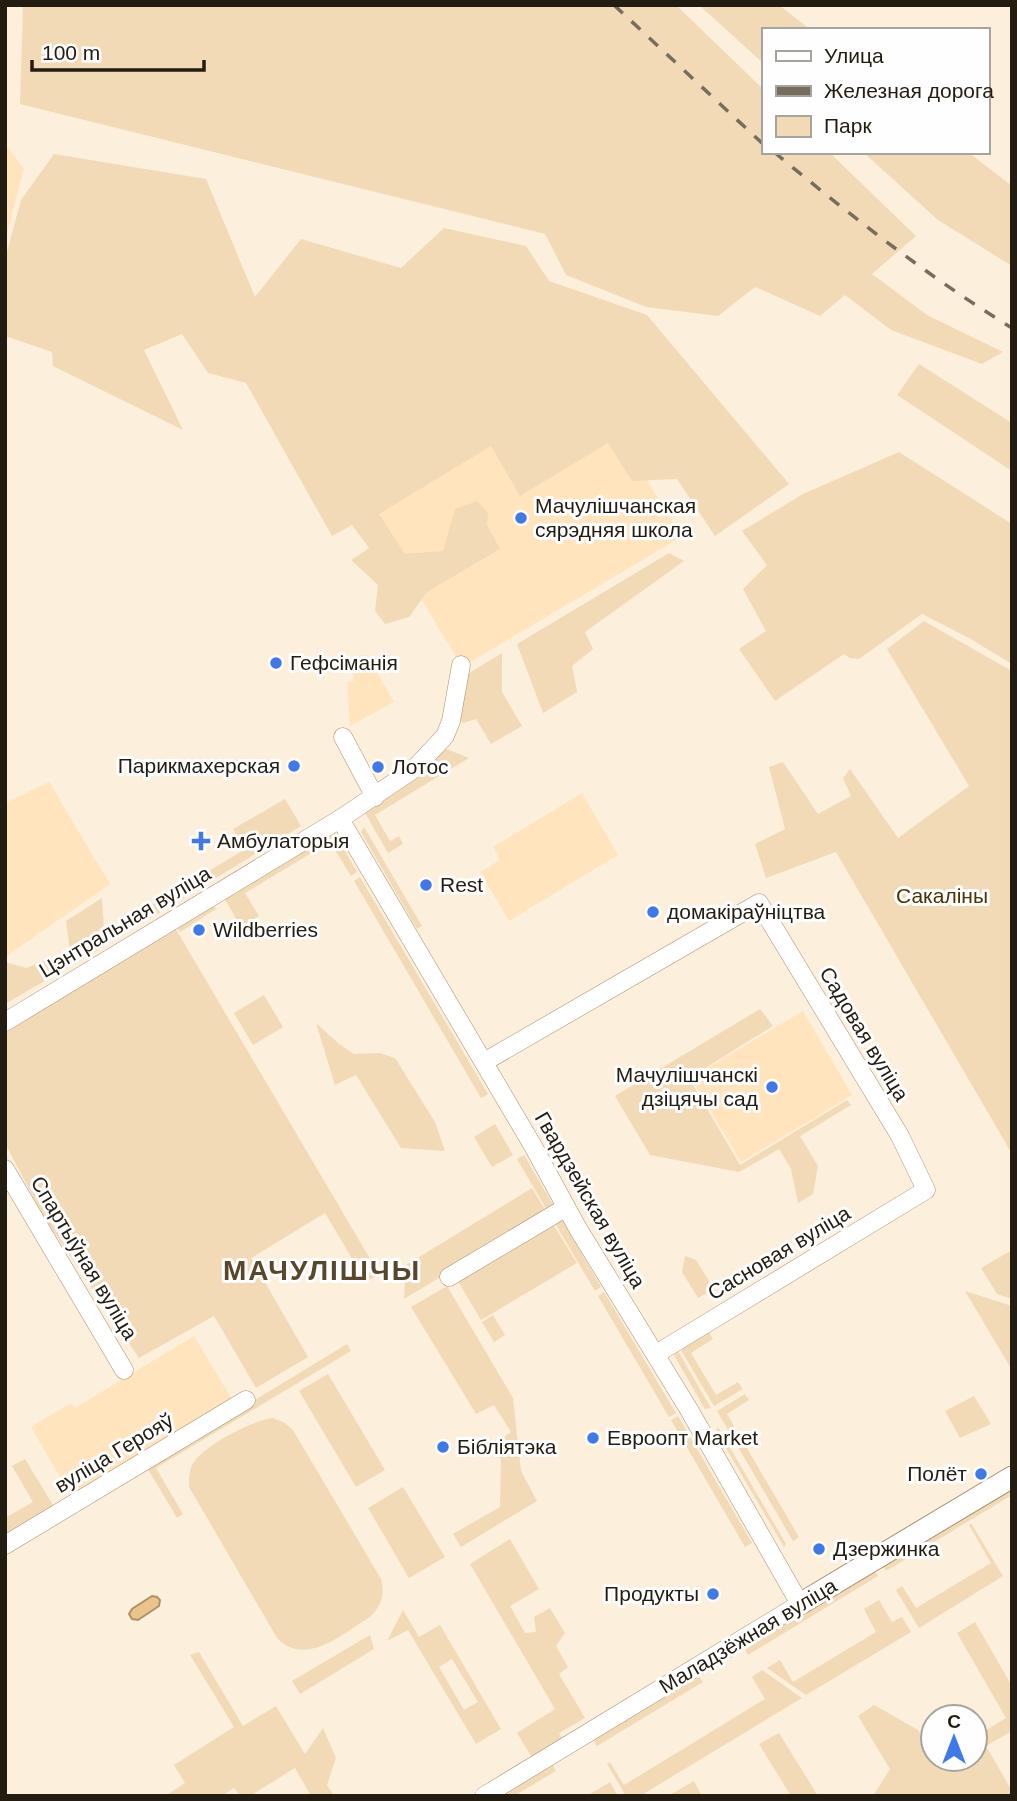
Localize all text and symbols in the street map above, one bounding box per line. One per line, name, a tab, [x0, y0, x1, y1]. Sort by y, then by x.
scale bar	[32, 28, 203, 72]
legend	[762, 28, 989, 154]
text: 100 m	[42, 41, 100, 64]
text: Улица	[824, 44, 884, 67]
text: Железная дорога	[824, 79, 994, 102]
text: Парк	[824, 114, 872, 137]
place label: Мачулішчанская сярэдняя школа	[535, 494, 696, 541]
marker: Мачулішчанская сярэдняя школа	[513, 510, 529, 526]
place label: Гефсіманія	[290, 651, 398, 674]
marker: Гефсіманія	[268, 655, 284, 671]
place label: Парикмахерская	[118, 754, 280, 777]
place label: Лотос	[392, 755, 449, 778]
marker: Парикмахерская	[286, 758, 302, 774]
marker: Лотос	[370, 759, 386, 775]
place label: Амбулаторыя	[217, 829, 350, 852]
marker: Амбулаторыя	[191, 831, 211, 851]
street label: Цэнтральная вуліца	[35, 861, 215, 982]
place label: Rest	[440, 873, 483, 896]
marker: Rest	[418, 877, 434, 893]
park label: Сакаліны	[896, 884, 988, 907]
place label: домакіраўніцтва	[667, 900, 826, 923]
marker: домакіраўніцтва	[645, 904, 661, 920]
place label: Wildberries	[213, 918, 318, 941]
marker: Wildberries	[191, 922, 207, 938]
street label: Садовая вуліца	[815, 963, 914, 1105]
place label: Мачулішчанскі дзіцячы сад	[616, 1063, 758, 1110]
marker: Мачулішчанскі дзіцячы сад	[764, 1079, 780, 1095]
street label: Гвардзейская вуліца	[531, 1108, 650, 1292]
street label: Спартыўная вуліца	[27, 1172, 142, 1344]
street label: Сасновая вуліца	[703, 1201, 854, 1304]
district label: МАЧУЛІШЧЫ	[223, 1255, 421, 1286]
street label: вуліца Герояў	[50, 1408, 178, 1497]
place label: Евроопт Market	[607, 1426, 758, 1449]
marker: Евроопт Market	[585, 1430, 601, 1446]
place label: Бібліятэка	[457, 1435, 557, 1458]
marker: Бібліятэка	[435, 1439, 451, 1455]
place label: Полёт	[907, 1462, 967, 1485]
marker: Полёт	[973, 1466, 989, 1482]
place label: Дзержинка	[833, 1537, 940, 1560]
marker: Дзержинка	[811, 1541, 827, 1557]
street label: Маладзёжная вуліца	[655, 1573, 841, 1698]
place label: Продукты	[604, 1582, 699, 1605]
marker: Продукты	[705, 1586, 721, 1602]
north arrow	[919, 1703, 989, 1773]
text: С	[947, 1711, 961, 1732]

